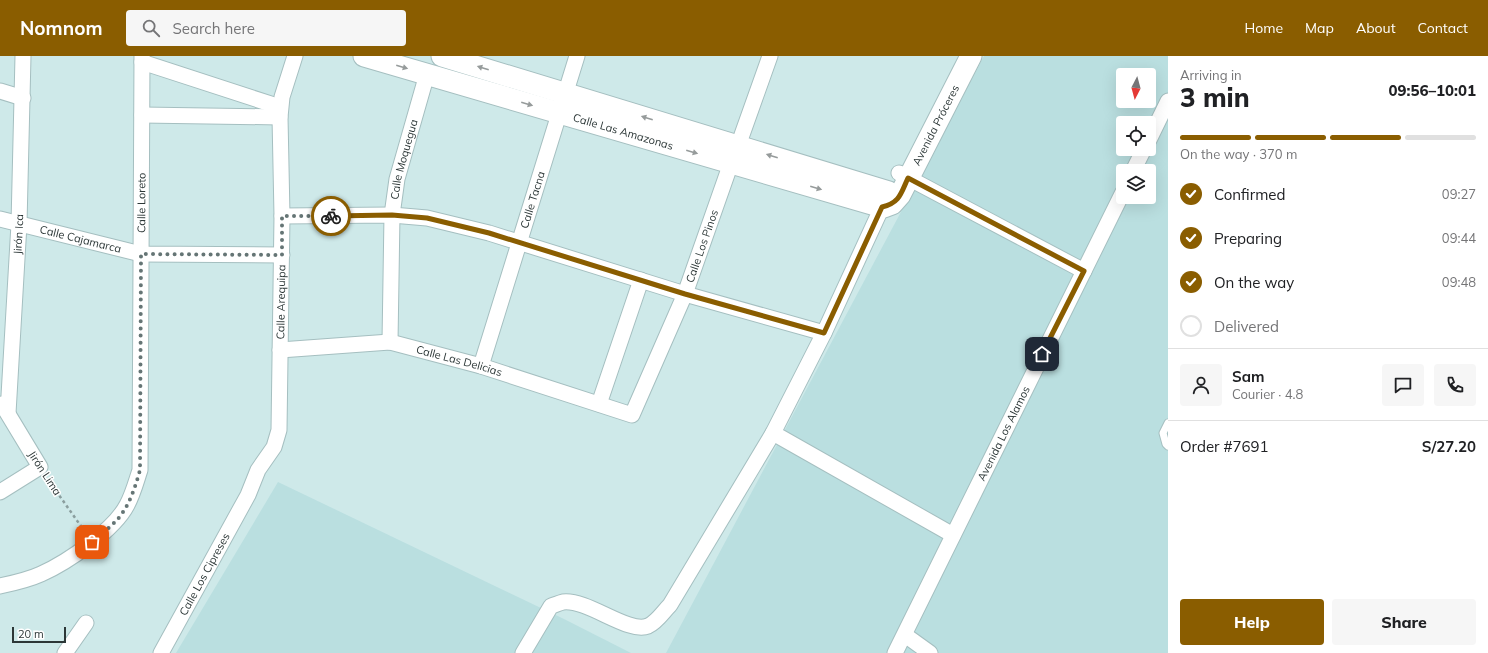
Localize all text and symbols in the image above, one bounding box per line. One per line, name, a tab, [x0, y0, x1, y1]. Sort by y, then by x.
search box	[126, 10, 406, 46]
text: Nomnom	[20, 16, 102, 40]
icon: search	[140, 17, 162, 39]
text: Search here	[172, 19, 255, 38]
text: Home	[1244, 19, 1283, 37]
text: Map	[1305, 19, 1334, 37]
text: About	[1356, 19, 1396, 37]
text: Contact	[1418, 19, 1468, 37]
one-way arrow	[396, 64, 408, 70]
one-way arrow	[477, 65, 489, 71]
text: Arriving in	[1180, 67, 1242, 83]
north arrow	[1116, 68, 1156, 108]
map controls	[1116, 68, 1156, 204]
text: 3 min	[1180, 81, 1250, 114]
text: 09:56–10:01	[1389, 81, 1476, 100]
street label: Avenida Próceres	[909, 82, 962, 168]
one-way arrow	[521, 101, 533, 107]
street label: Calle Las Amazonas	[571, 110, 675, 153]
one-way arrow	[641, 115, 653, 121]
button: locate	[1116, 116, 1156, 156]
street label: Calle Moquegua	[387, 118, 421, 200]
text: On the way · 370 m	[1180, 146, 1297, 162]
one-way arrow	[686, 149, 698, 155]
one-way arrow	[765, 153, 777, 159]
button: layers	[1116, 164, 1156, 204]
street label: Calle Tacna	[517, 170, 548, 230]
street label: Calle Loreto	[134, 173, 148, 233]
icon: check	[1180, 183, 1202, 205]
one-way arrow	[811, 185, 823, 191]
text: Confirmed	[1214, 185, 1285, 204]
text: 09:27	[1442, 186, 1476, 202]
courier	[311, 196, 351, 236]
icon: bike	[320, 205, 342, 227]
street label: Calle Los Pinos	[683, 208, 721, 285]
street label: Jirón Ica	[10, 214, 26, 255]
street label: Calle Cajamarca	[38, 222, 123, 256]
icon: check	[1180, 227, 1202, 249]
text: Preparing	[1214, 229, 1282, 248]
text: 09:44	[1442, 230, 1476, 246]
street label: Calle Arequipa	[273, 265, 288, 340]
icon: check	[1180, 271, 1202, 293]
text: On the way	[1214, 273, 1294, 292]
text: 09:48	[1442, 274, 1476, 290]
text: Delivered	[1214, 317, 1279, 336]
pin	[1025, 337, 1059, 371]
street label: Calle Las Delicias	[415, 342, 504, 379]
icon: home	[1031, 343, 1053, 365]
button: person	[1180, 364, 1222, 406]
button: chat	[1382, 364, 1424, 406]
button: phone	[1434, 364, 1476, 406]
text: Sam	[1232, 367, 1264, 386]
street label: Avenida Los Alamos	[974, 384, 1033, 483]
text: Courier · 4.8	[1232, 386, 1303, 402]
text: Order #7691	[1180, 437, 1268, 456]
text: S/27.20	[1422, 437, 1476, 456]
street label: Jirón Lima	[25, 448, 65, 498]
pin	[75, 525, 109, 559]
street label: Calle Los Cipreses	[176, 530, 233, 618]
icon: bag	[81, 531, 103, 553]
button: Help	[1180, 599, 1324, 645]
button: Share	[1332, 599, 1476, 645]
scale bar	[12, 625, 66, 644]
text: 20 m	[18, 627, 44, 641]

